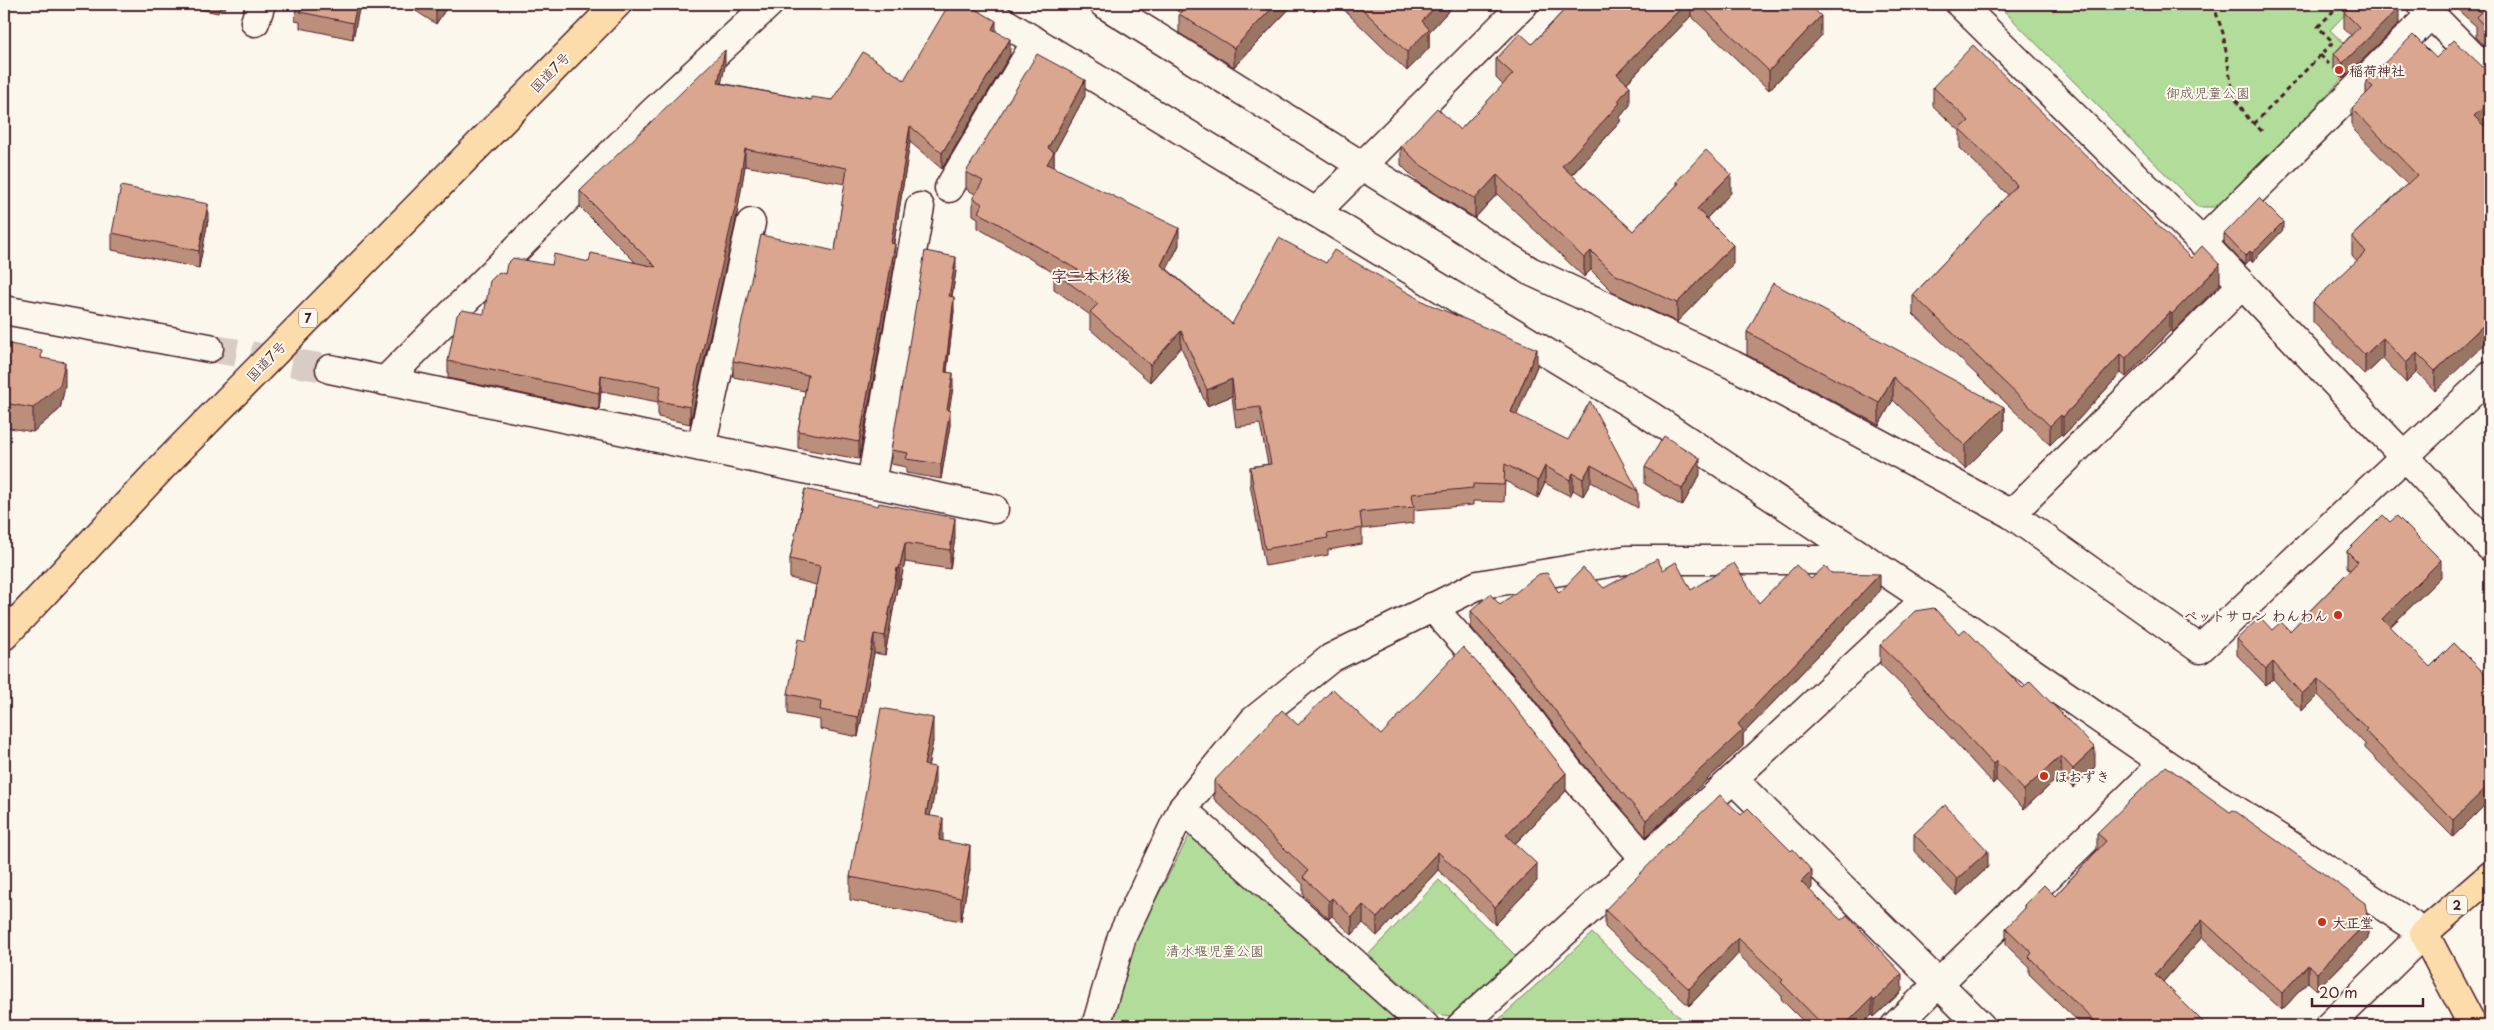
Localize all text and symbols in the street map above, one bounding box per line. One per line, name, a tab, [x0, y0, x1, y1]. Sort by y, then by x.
street label: 国道7号	[525, 47, 575, 97]
place label: 稲荷神社	[2349, 60, 2405, 81]
marker: 稲荷神社	[2333, 64, 2345, 76]
park label: 御成児童公園	[2166, 82, 2250, 103]
district label: 字二本杉後	[1051, 263, 1131, 287]
road number: 7	[299, 308, 317, 328]
street label: 国道7号	[241, 336, 291, 386]
place label: ペットサロン わんわん	[2184, 605, 2328, 626]
marker: ペットサロン わんわん	[2332, 609, 2344, 621]
place label: ほおずき	[2054, 766, 2110, 787]
marker: ほおずき	[2038, 770, 2050, 782]
road number: 2	[2447, 896, 2467, 914]
place label: 大正堂	[2332, 912, 2374, 933]
marker: 大正堂	[2316, 916, 2328, 928]
park label: 清水堰児童公園	[1166, 940, 1264, 961]
scale bar	[2312, 975, 2423, 1007]
text: 20 m	[2319, 980, 2358, 1003]

